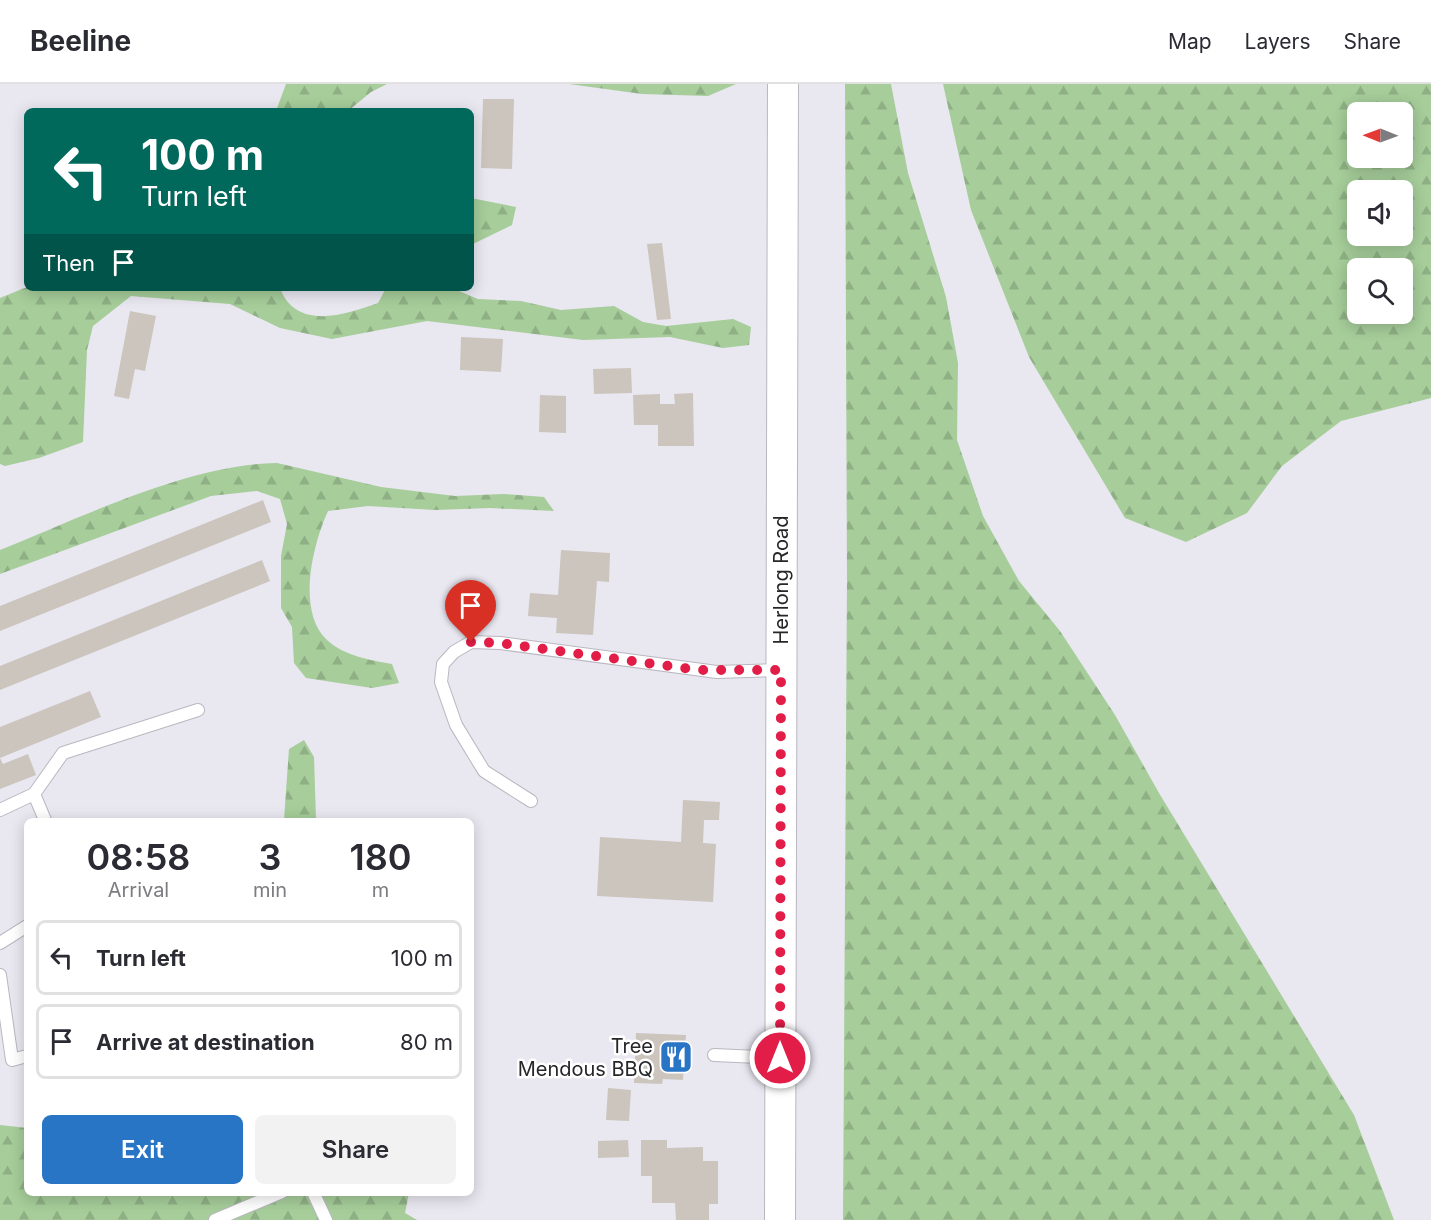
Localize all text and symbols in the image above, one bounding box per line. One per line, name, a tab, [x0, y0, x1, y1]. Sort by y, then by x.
text: Beeline	[30, 24, 131, 58]
text: Map	[1168, 29, 1212, 54]
text: Layers	[1245, 29, 1311, 54]
text: Share	[1344, 29, 1401, 54]
north arrow	[1347, 102, 1413, 168]
map controls	[1347, 102, 1413, 324]
text: 100 m	[141, 129, 264, 180]
icon: left	[42, 132, 120, 210]
text: Turn left	[141, 180, 247, 213]
button: sound	[1347, 180, 1413, 246]
icon: arrive	[107, 246, 140, 279]
text: Then	[42, 250, 95, 276]
button: search	[1347, 258, 1413, 324]
street label: Herlong Road	[769, 515, 793, 645]
pin	[445, 580, 496, 642]
icon: arrive	[454, 589, 487, 622]
text: 08:58	[86, 835, 190, 879]
text: 3	[259, 835, 281, 879]
text: 180	[350, 835, 412, 879]
text: Arrival	[108, 878, 169, 902]
text: min	[253, 878, 287, 902]
text: m	[372, 878, 389, 902]
icon: left	[45, 941, 78, 974]
text: Turn left	[96, 945, 186, 971]
text: 100 m	[391, 945, 453, 971]
icon: arrive	[45, 1025, 78, 1058]
position arrow	[748, 1026, 812, 1090]
text: Arrive at destination	[96, 1029, 315, 1055]
text: 80 m	[400, 1029, 453, 1055]
place label: Tree Mendous BBQ	[518, 1034, 653, 1081]
restaurant icon: Tree Mendous BBQ	[658, 1039, 694, 1075]
button: Exit	[42, 1115, 243, 1184]
button: Share	[255, 1115, 456, 1184]

